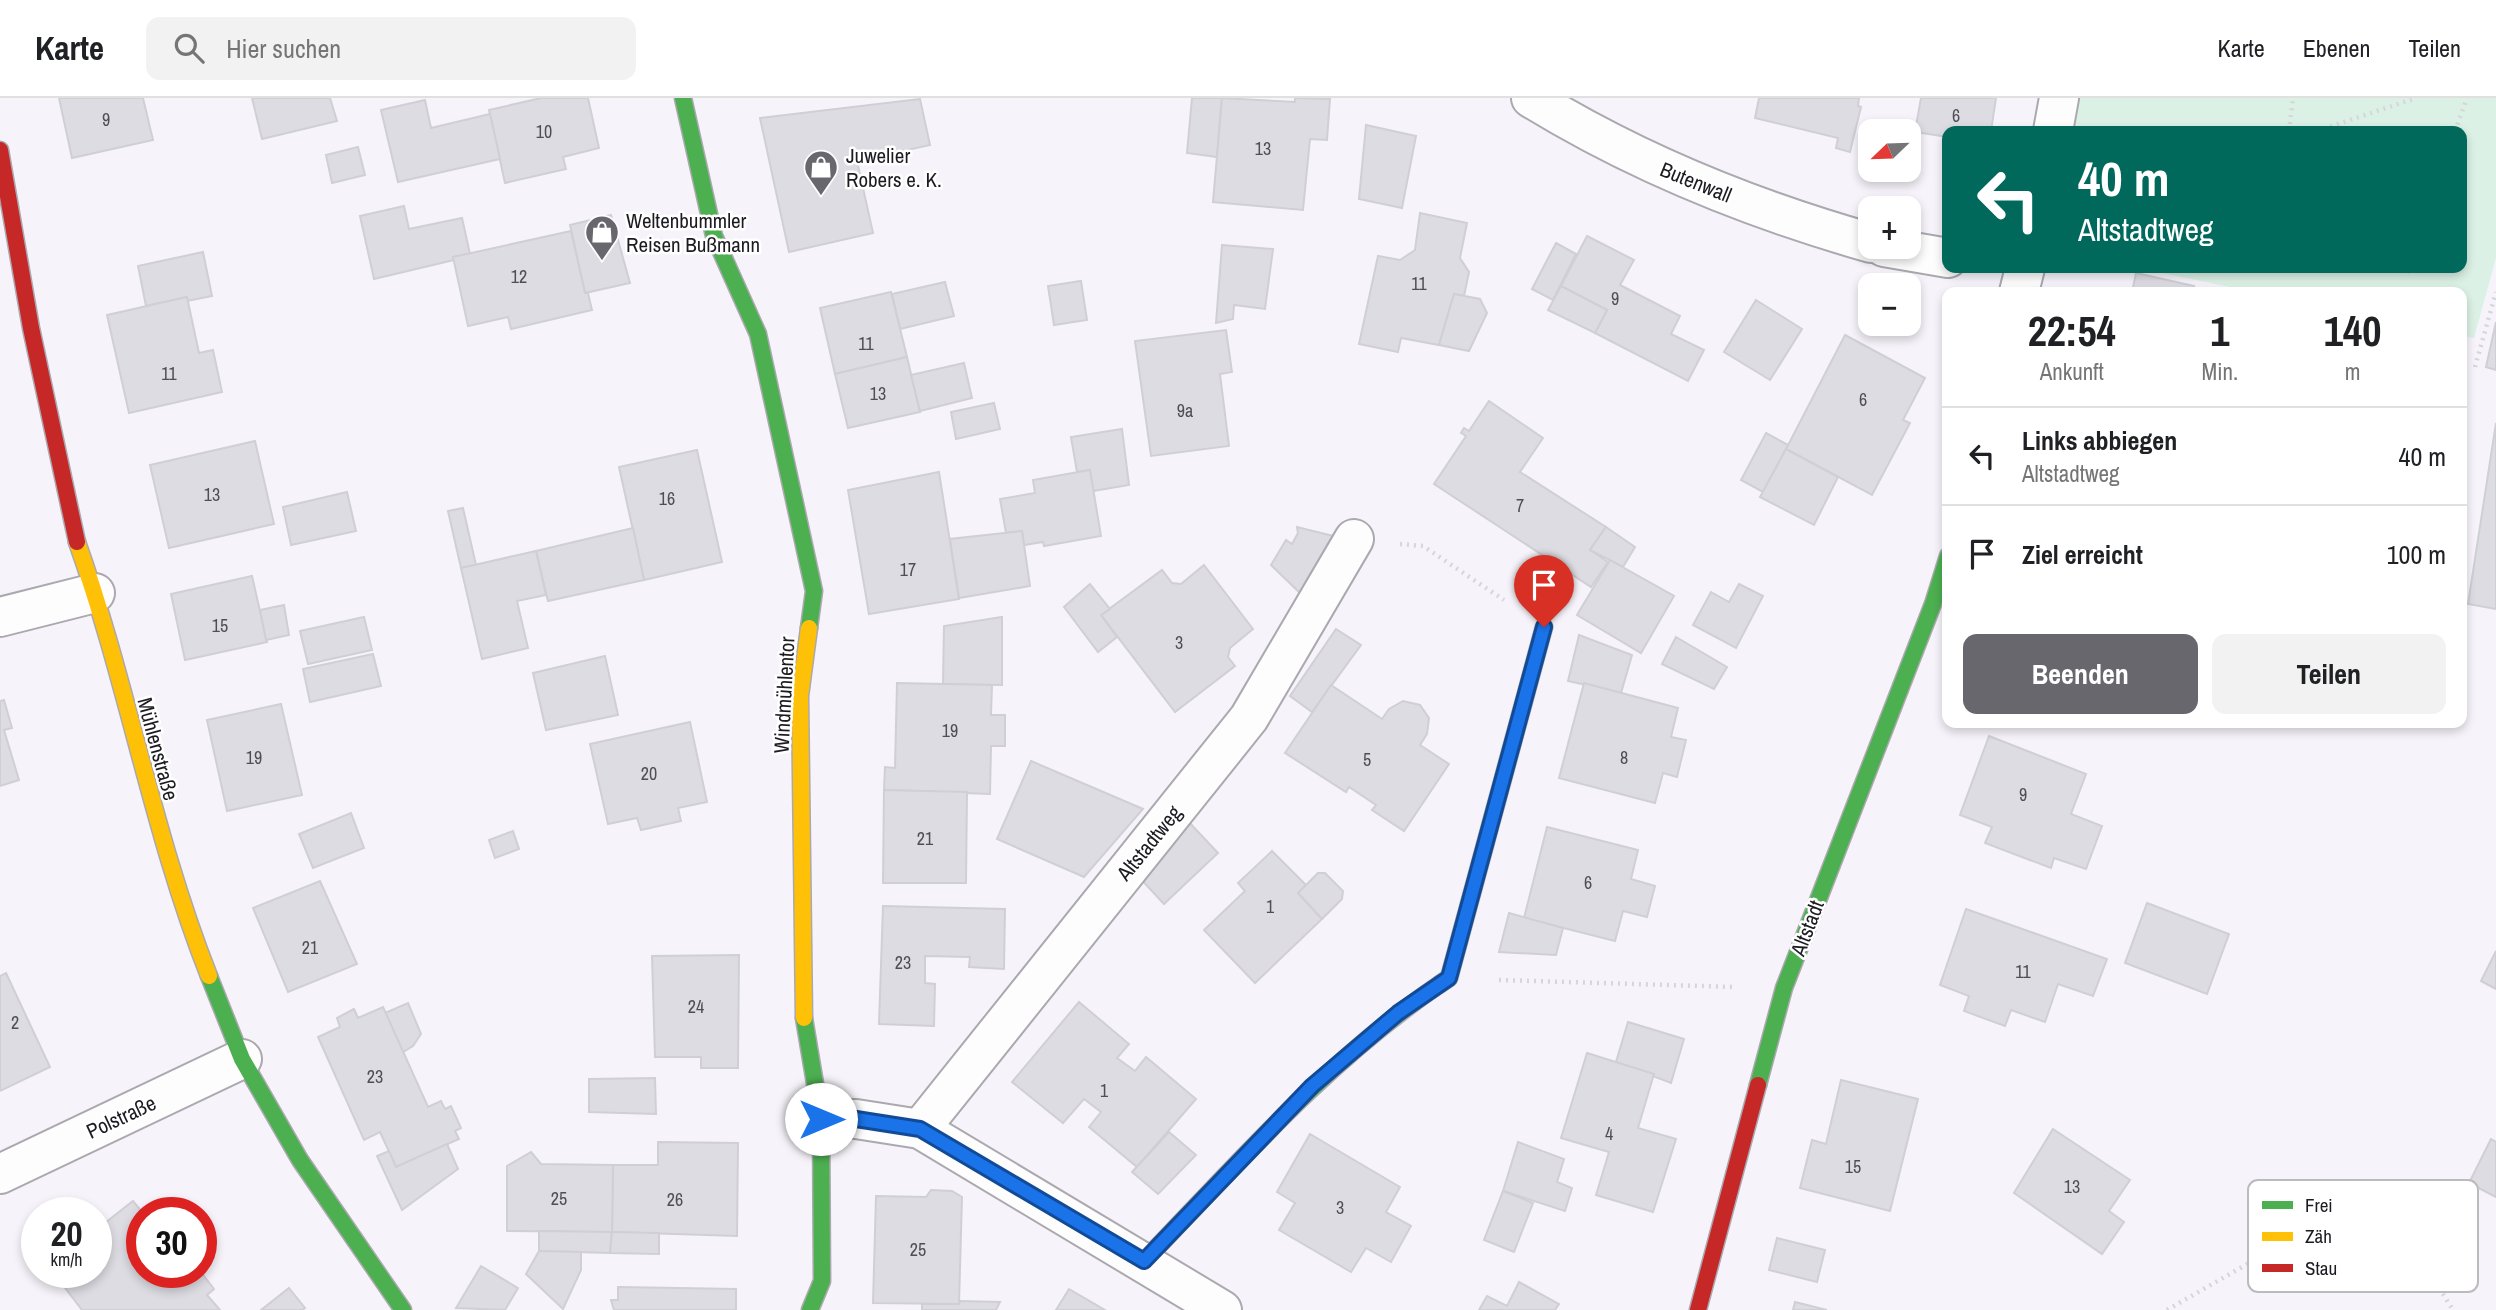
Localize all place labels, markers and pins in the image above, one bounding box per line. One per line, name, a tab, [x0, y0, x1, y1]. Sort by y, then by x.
place label: Juwelier Robers e. K.	[846, 141, 942, 194]
shop icon: Juwelier Robers e. K.	[802, 148, 840, 197]
place label: Weltenbummler Reisen Bußmann	[626, 206, 760, 259]
shop icon: Weltenbummler Reisen Bußmann	[583, 213, 621, 262]
pin	[1514, 555, 1574, 627]

